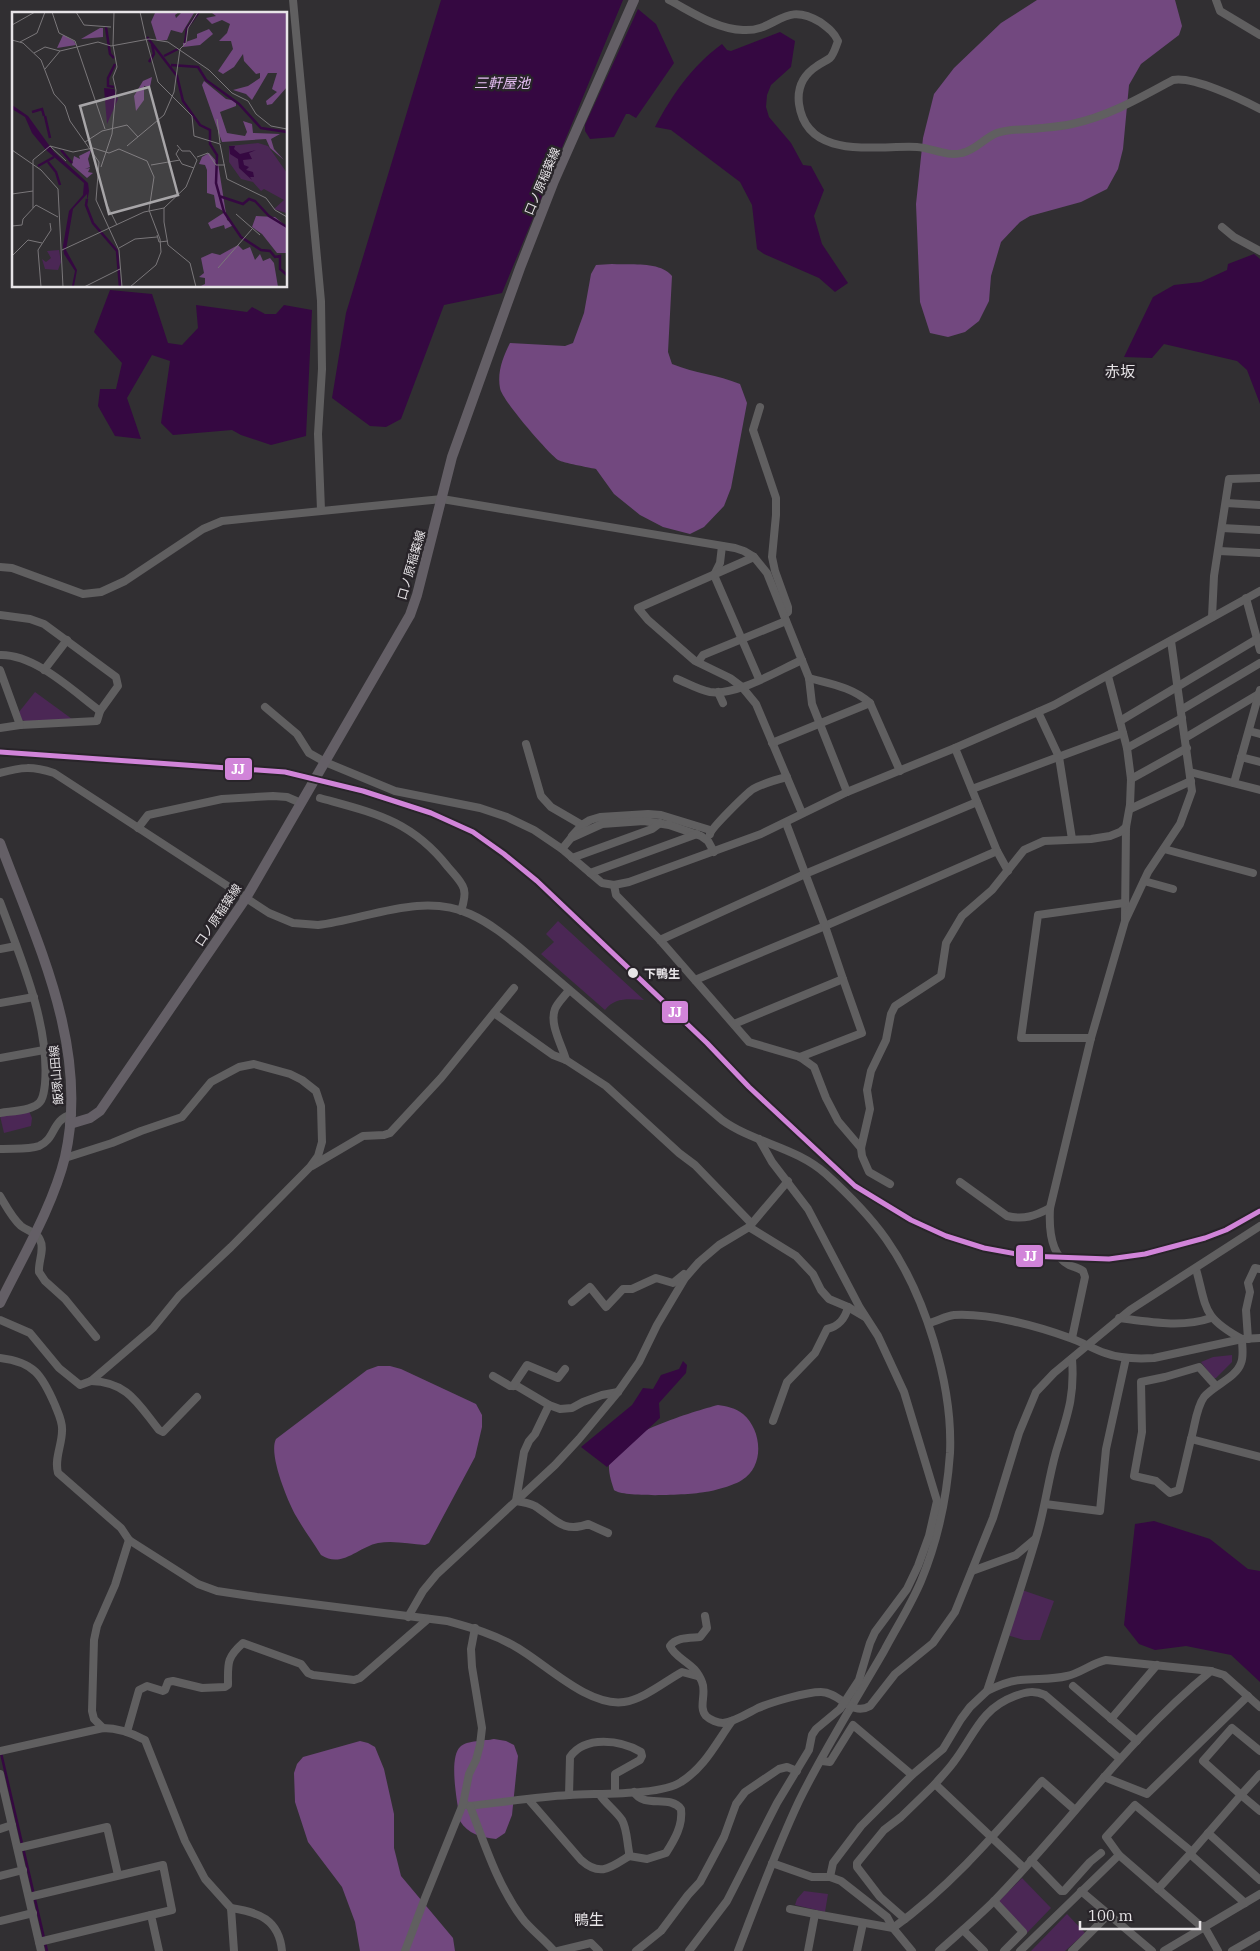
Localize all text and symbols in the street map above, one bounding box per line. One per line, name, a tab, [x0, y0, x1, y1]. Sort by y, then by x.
inset map	[12, 12, 288, 288]
water label: 三軒屋池	[474, 74, 532, 92]
street label: 口ノ原稲築線	[521, 145, 563, 217]
district label: 赤坂	[1105, 362, 1135, 381]
street label: 口ノ原稲築線	[394, 528, 428, 602]
line badge: JJ	[224, 757, 253, 781]
text: JJ	[231, 760, 245, 778]
street label: 口ノ原稲築線	[192, 881, 244, 949]
marker: 下鴨生	[626, 966, 640, 980]
place label: 下鴨生	[644, 966, 680, 981]
line badge: JJ	[661, 1000, 689, 1024]
text: JJ	[668, 1003, 682, 1021]
street label: 飯塚山田線	[46, 1044, 66, 1106]
line badge: JJ	[1015, 1244, 1044, 1268]
text: JJ	[1023, 1247, 1037, 1265]
scale bar	[1080, 1898, 1200, 1930]
text: 100 m	[1088, 1906, 1133, 1925]
district label: 鴨生	[574, 1910, 604, 1929]

